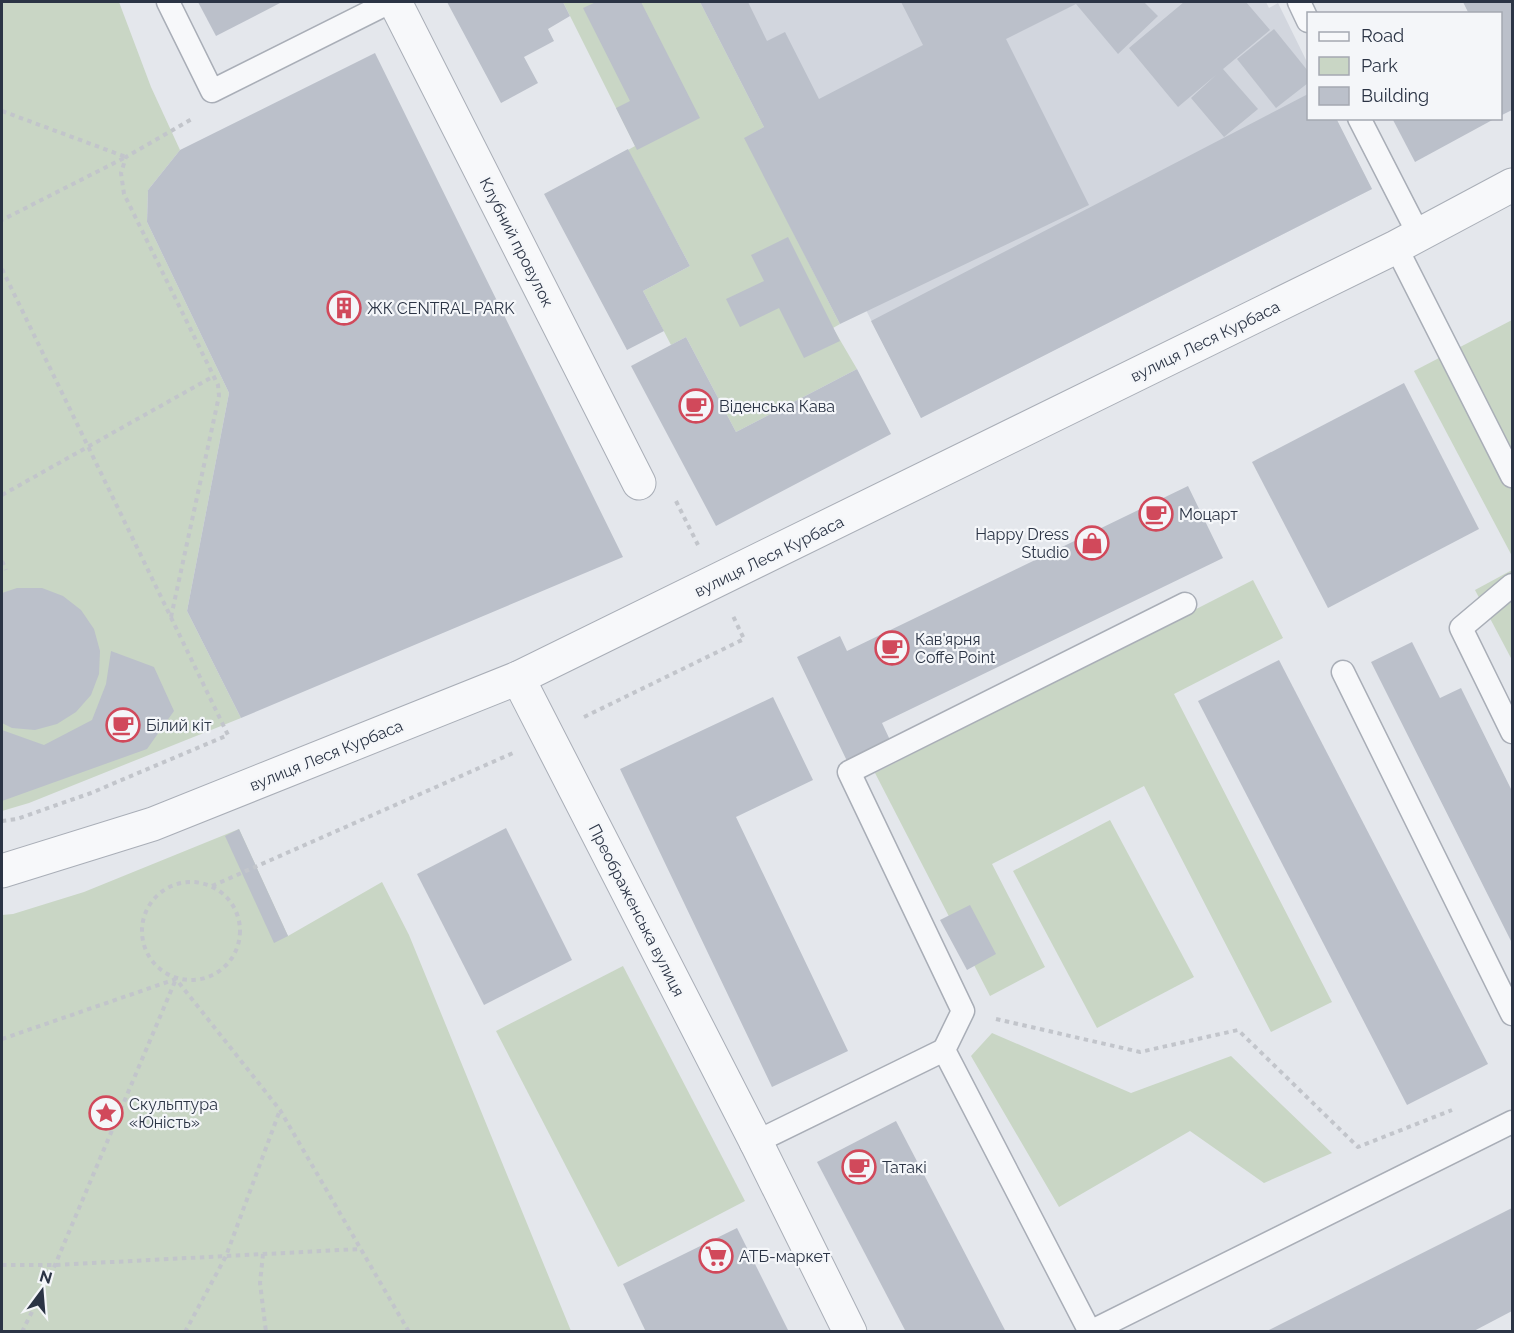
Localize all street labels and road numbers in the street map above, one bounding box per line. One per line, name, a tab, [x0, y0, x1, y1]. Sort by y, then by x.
street label: Клубний провулок	[476, 174, 557, 310]
street label: вулиця Леся Курбаса	[1128, 297, 1283, 386]
street label: вулиця Леся Курбаса	[692, 512, 847, 601]
street label: вулиця Леся Курбаса	[247, 716, 406, 795]
street label: Преображенська вулиця	[585, 821, 688, 1000]

